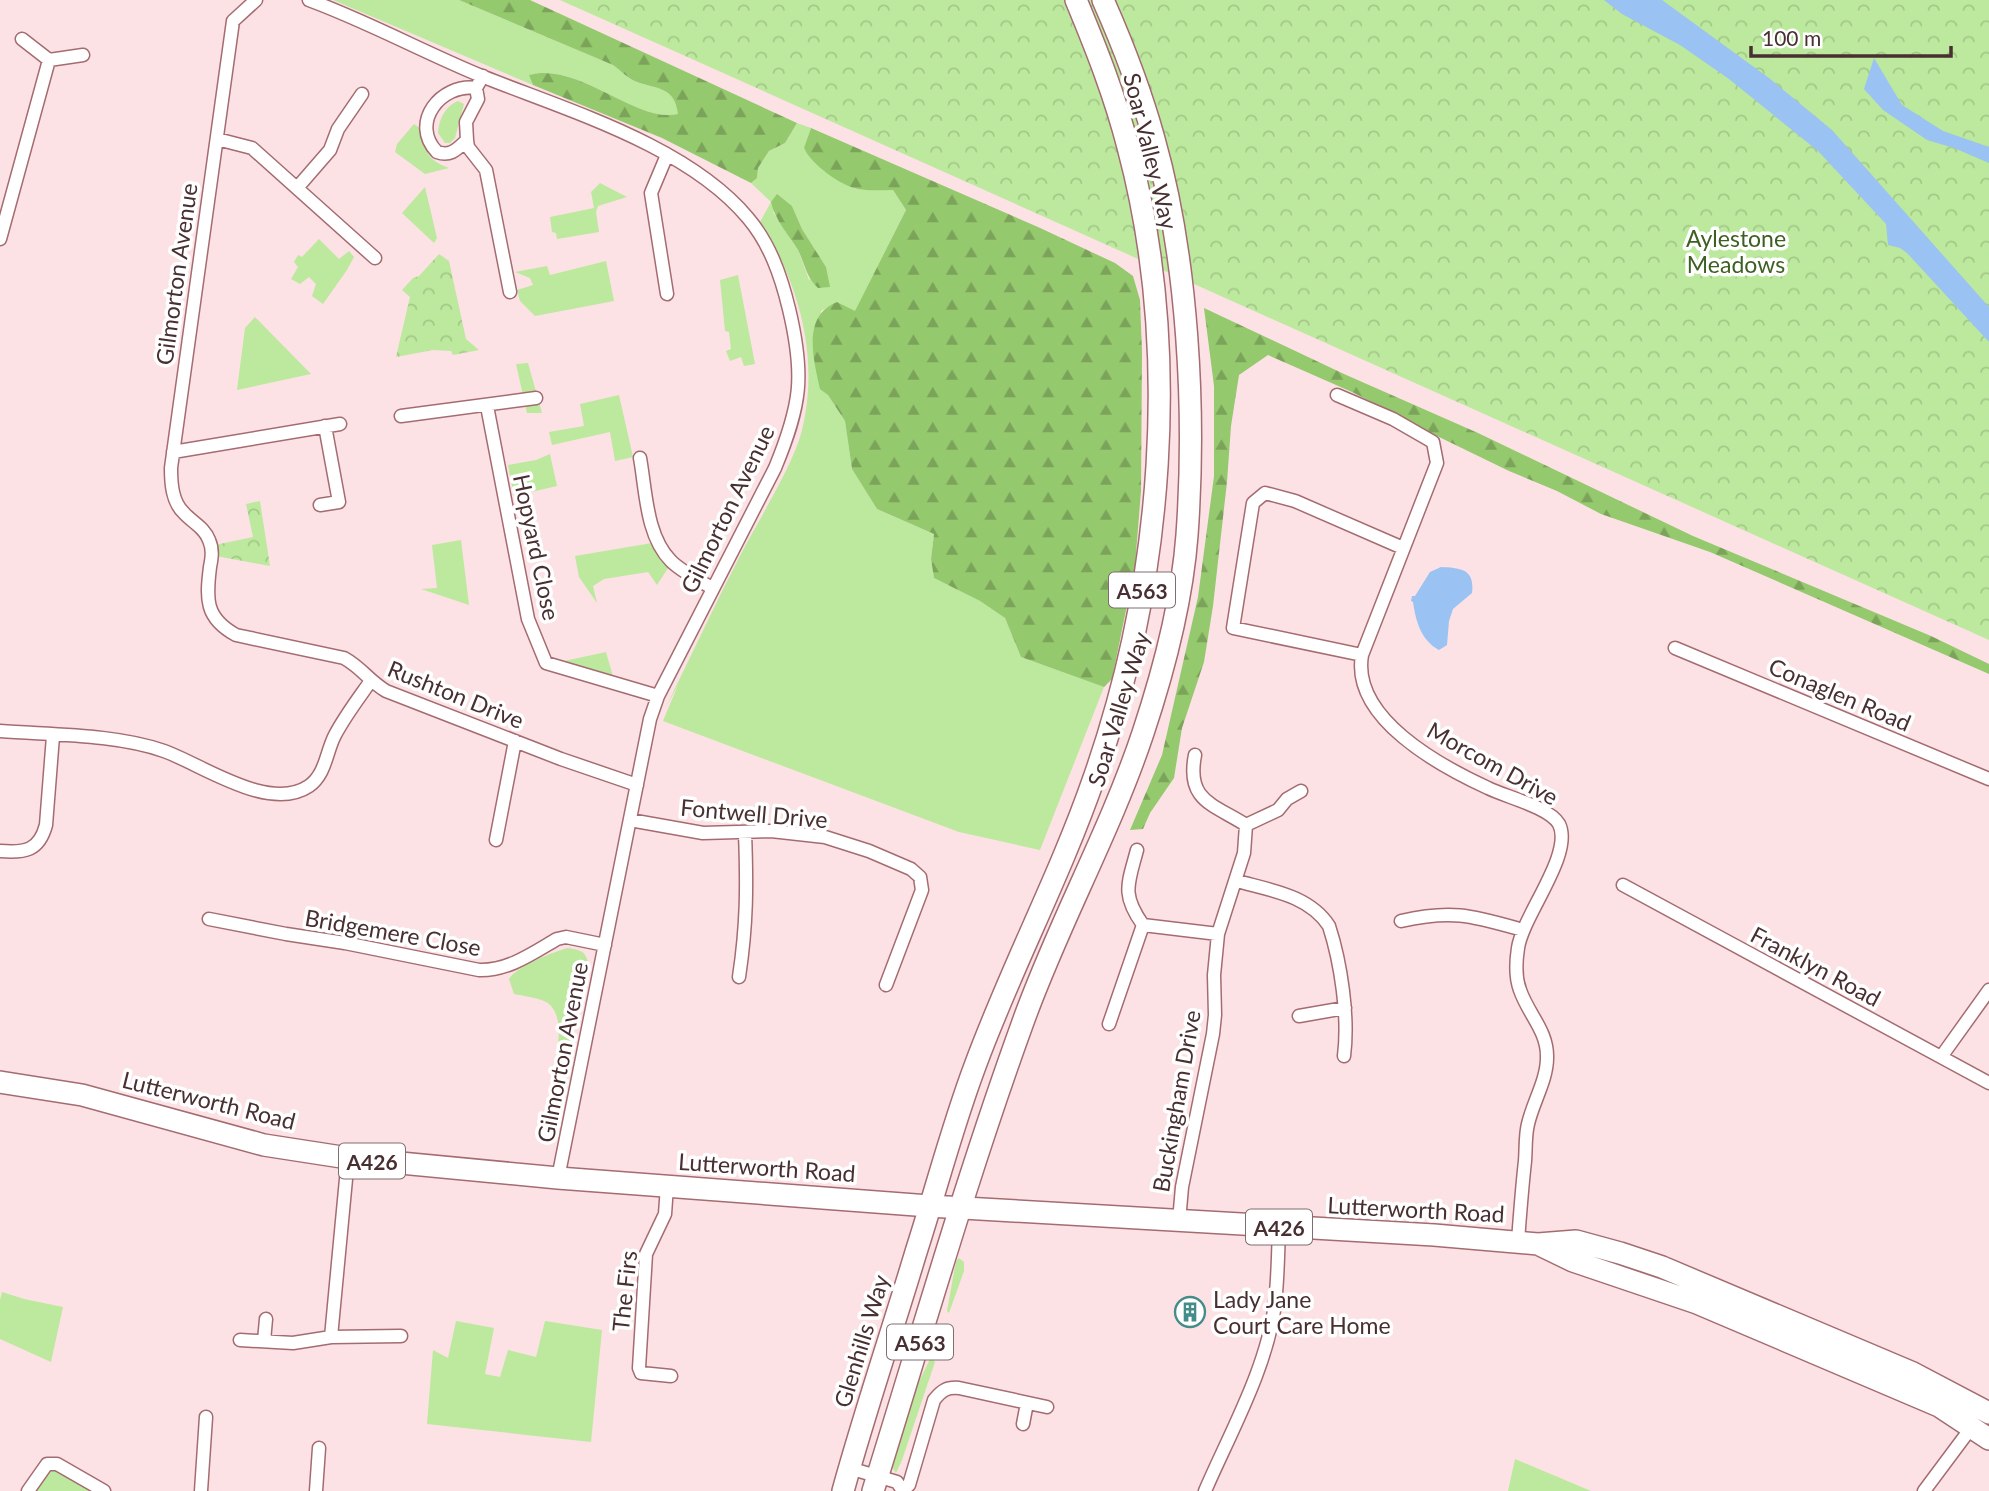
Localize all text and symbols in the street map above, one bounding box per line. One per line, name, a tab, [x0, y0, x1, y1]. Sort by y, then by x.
scale bar	[1751, 14, 1951, 58]
text: 100 m	[1762, 25, 1821, 50]
street label: Soar Valley Way	[1118, 70, 1184, 232]
street label: Gilmorton Avenue	[149, 181, 203, 367]
park label: Aylestone Meadows	[1686, 224, 1786, 278]
street label: Gilmorton Avenue	[674, 420, 780, 598]
street label: Hopyard Close	[508, 471, 566, 623]
road number: A563	[1109, 572, 1175, 608]
street label: Soar Valley Way	[1081, 628, 1155, 790]
street label: Conaglen Road	[1765, 651, 1915, 737]
street label: Rushton Drive	[384, 654, 528, 734]
street label: Morcom Drive	[1423, 716, 1563, 810]
street label: Fontwell Drive	[679, 793, 829, 833]
street label: Bridgemere Close	[303, 903, 483, 961]
street label: Franklyn Road	[1746, 920, 1886, 1012]
street label: Gilmorton Avenue	[531, 959, 593, 1145]
street label: Buckingham Drive	[1146, 1008, 1206, 1194]
street label: Lutterworth Road	[120, 1065, 298, 1135]
road number: A426	[339, 1144, 405, 1178]
street label: Lutterworth Road	[678, 1147, 856, 1187]
street label: Lutterworth Road	[1327, 1190, 1505, 1228]
road number: A426	[1246, 1210, 1312, 1244]
street label: The Firs	[606, 1249, 642, 1333]
street label: Glenhills Way	[828, 1271, 895, 1411]
place label: Lady Jane Court Care Home	[1213, 1285, 1391, 1339]
building icon: Lady Jane Court Care Home	[1173, 1295, 1207, 1329]
road number: A563	[887, 1324, 953, 1360]

